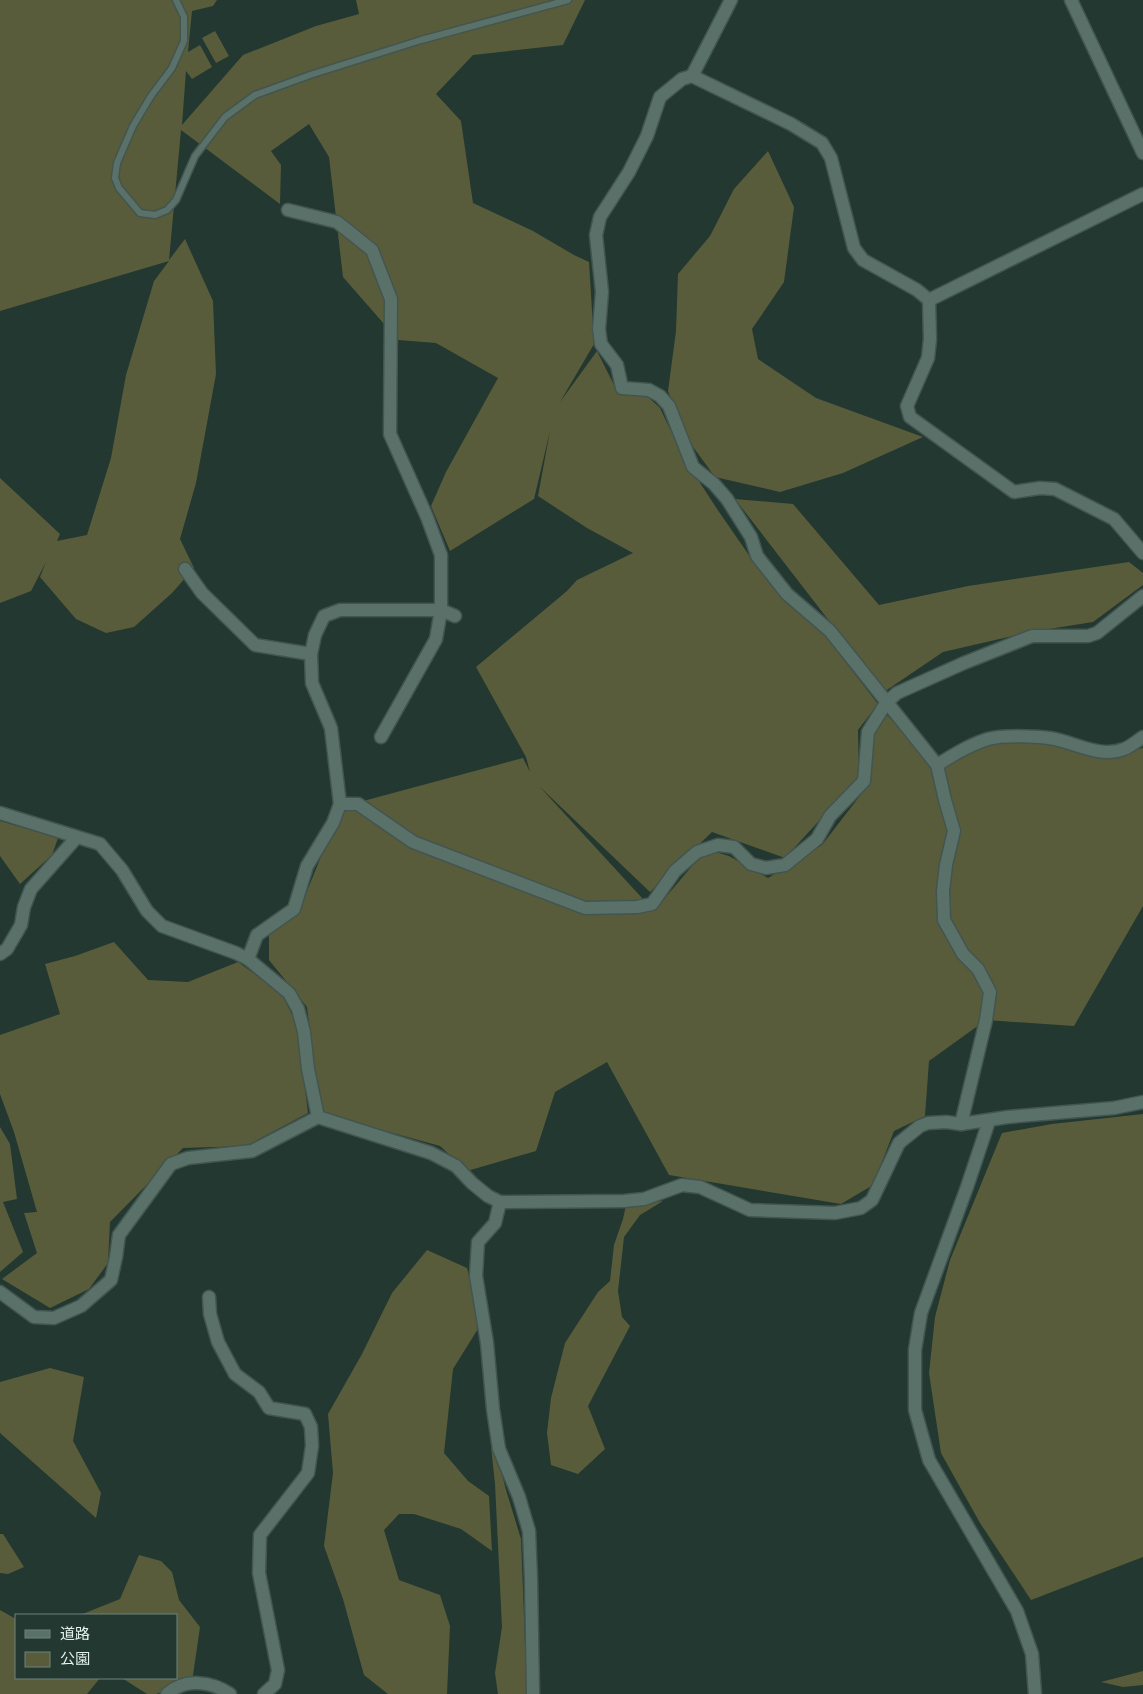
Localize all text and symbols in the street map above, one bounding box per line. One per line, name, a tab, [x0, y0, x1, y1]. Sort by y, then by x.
legend	[15, 1614, 178, 1679]
text: 道路	[60, 1625, 90, 1643]
text: 公園	[60, 1650, 90, 1668]

